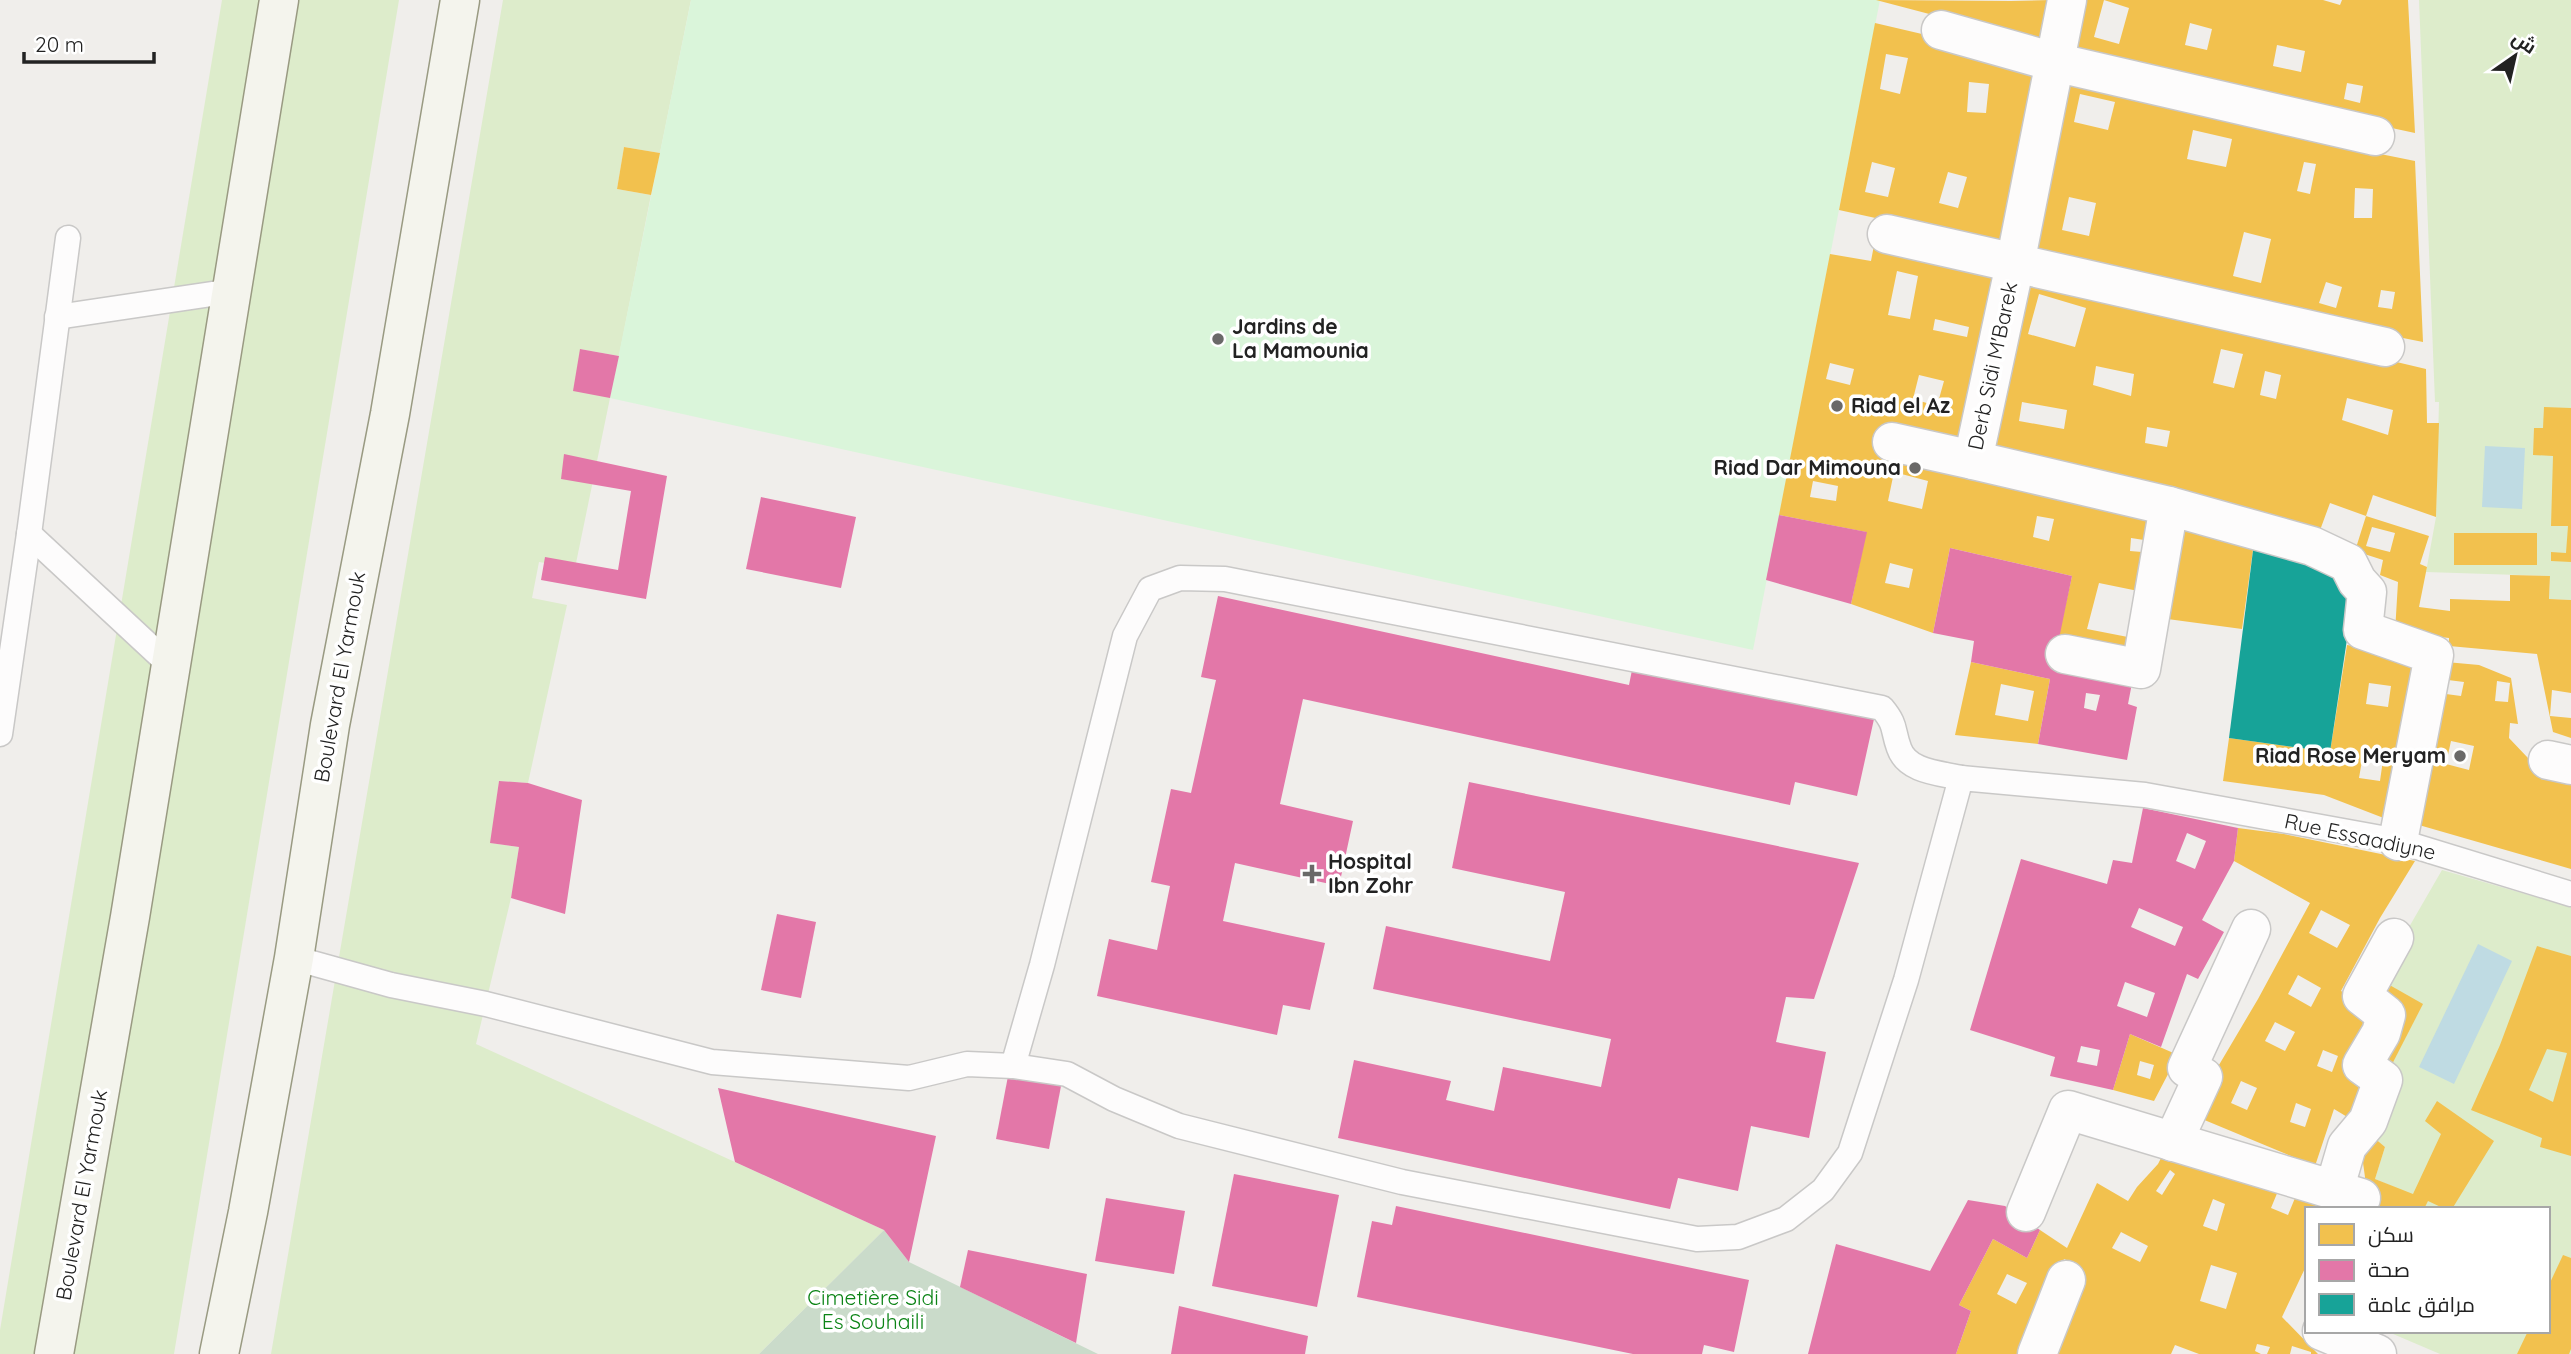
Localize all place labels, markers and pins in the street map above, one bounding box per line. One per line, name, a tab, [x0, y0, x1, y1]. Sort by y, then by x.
place label: Jardins de La Mamounia	[1232, 313, 1369, 363]
marker: Jardins de La Mamounia	[1210, 331, 1226, 347]
place label: Riad el Az	[1851, 392, 1950, 418]
marker: Riad el Az	[1829, 398, 1845, 414]
place label: Riad Dar Mimouna	[1714, 454, 1901, 480]
marker: Riad Dar Mimouna	[1907, 460, 1923, 476]
place label: Riad Rose Meryam	[2255, 742, 2446, 768]
marker: Riad Rose Meryam	[2452, 748, 2468, 764]
place label: Hospital Ibn Zohr	[1328, 848, 1413, 898]
marker: Hospital Ibn Zohr	[1302, 864, 1322, 884]

